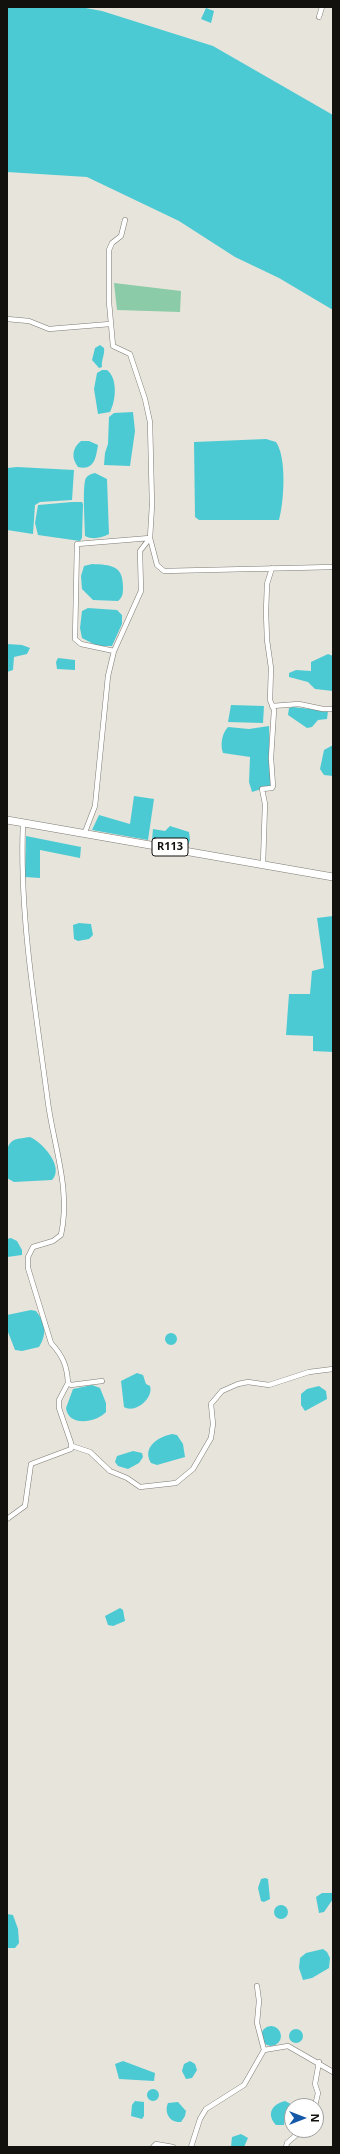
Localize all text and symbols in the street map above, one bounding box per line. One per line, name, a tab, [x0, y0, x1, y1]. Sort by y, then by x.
road number: R113	[152, 838, 188, 856]
north arrow	[284, 2098, 324, 2138]
text: N	[308, 2114, 323, 2122]

